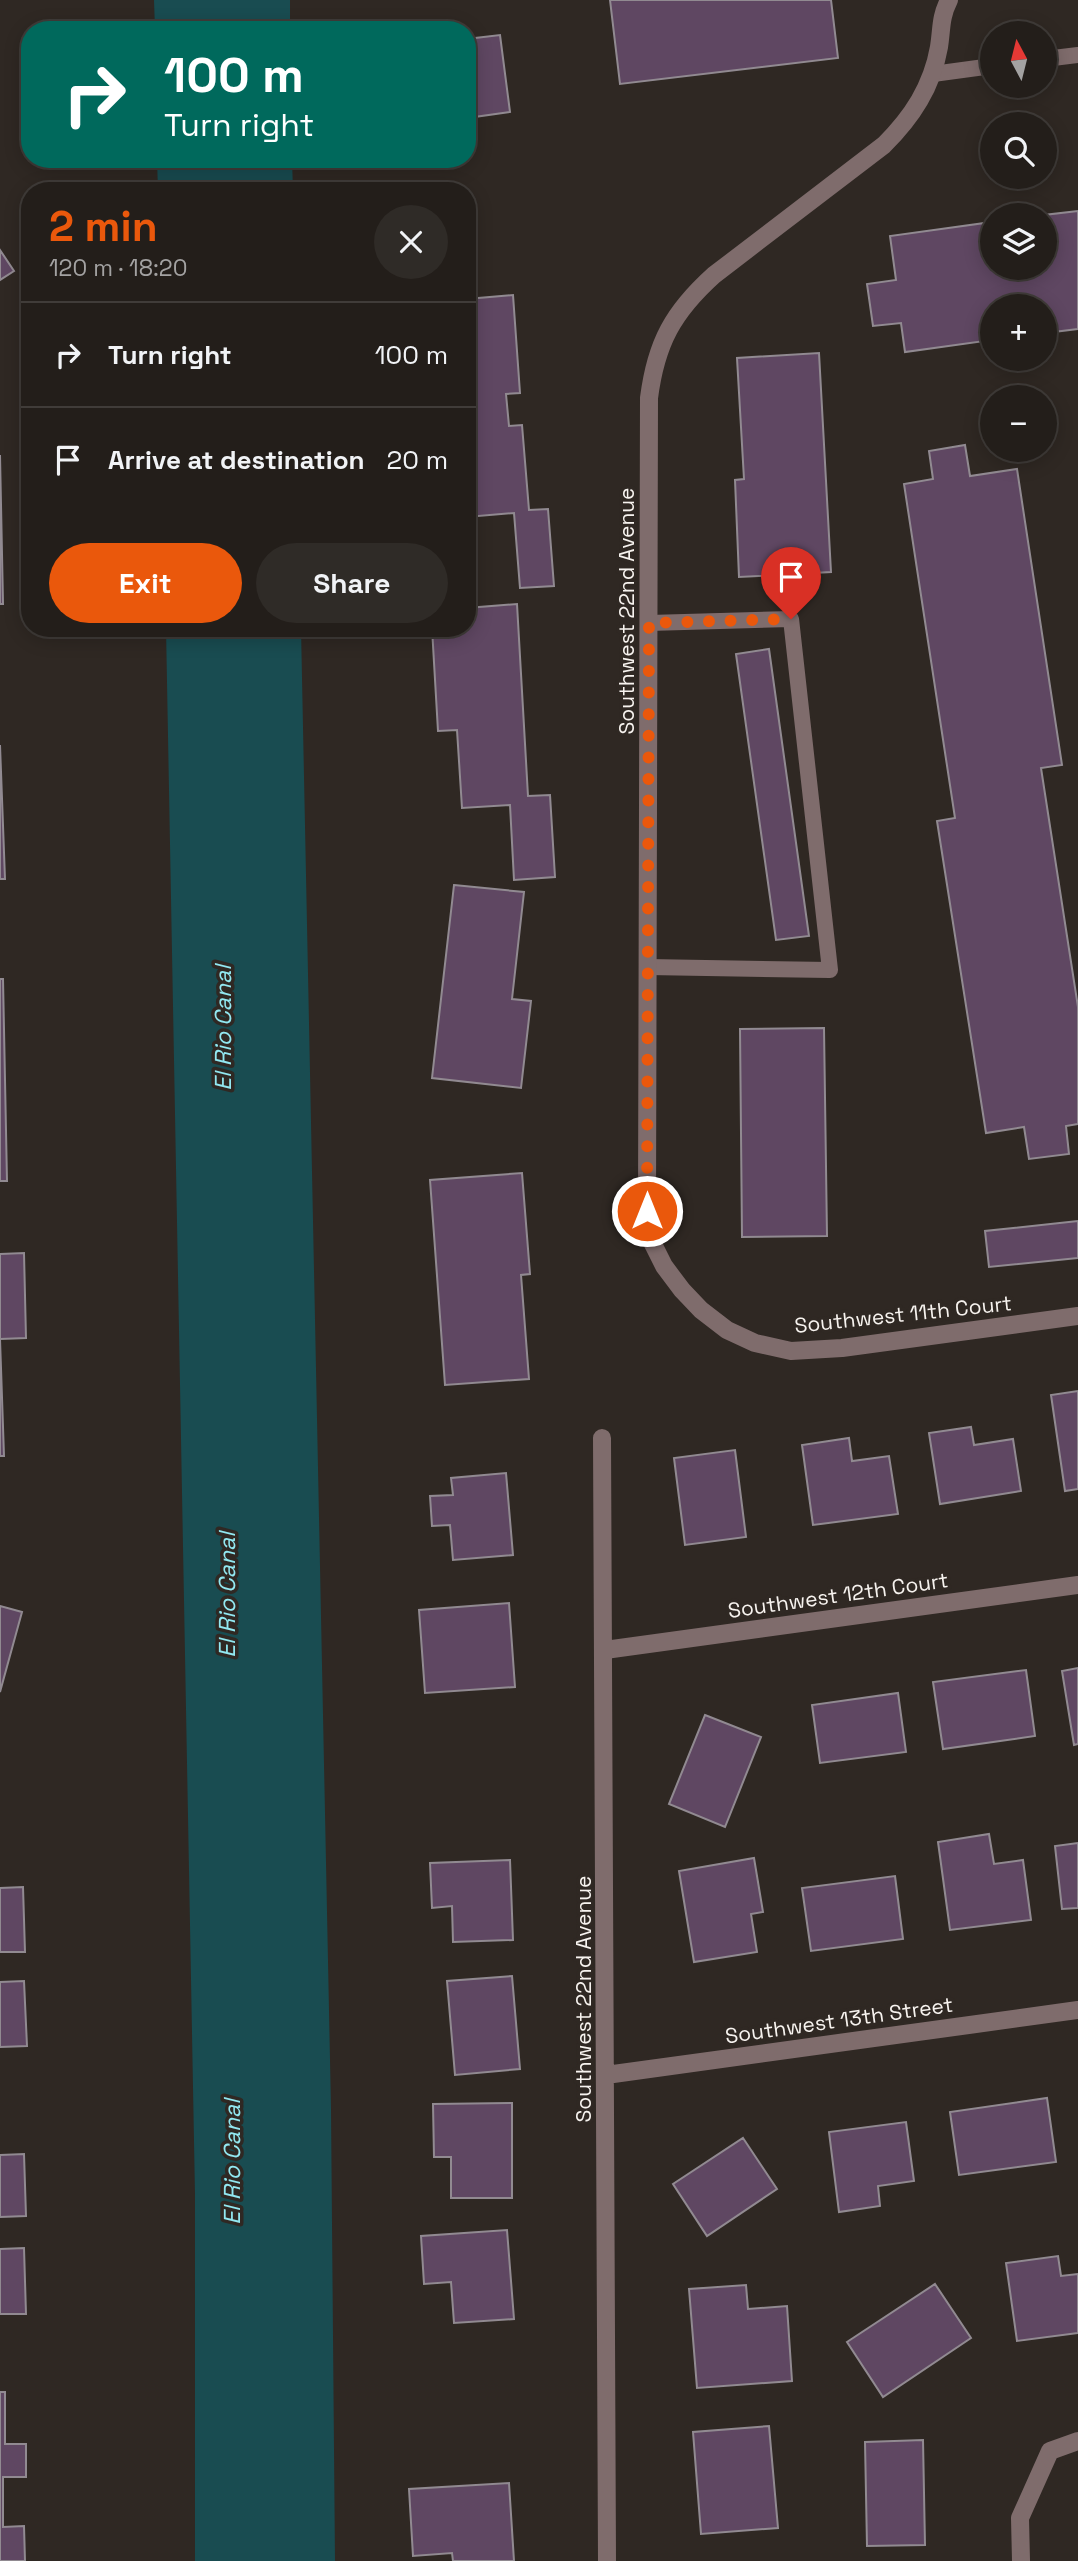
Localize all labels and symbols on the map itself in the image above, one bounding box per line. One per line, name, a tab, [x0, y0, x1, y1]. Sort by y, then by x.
north arrow	[980, 21, 1057, 98]
street label: Southwest 22nd Avenue	[613, 487, 640, 735]
pin	[761, 547, 821, 619]
water label: El Rio Canal	[208, 963, 238, 1091]
position arrow	[610, 1174, 684, 1248]
street label: Southwest 11th Court	[793, 1289, 1013, 1339]
water label: El Rio Canal	[212, 1530, 242, 1658]
street label: Southwest 12th Court	[726, 1566, 950, 1624]
street label: Southwest 22nd Avenue	[570, 1875, 597, 2123]
street label: Southwest 13th Street	[723, 1991, 955, 2049]
water label: El Rio Canal	[217, 2097, 247, 2225]

